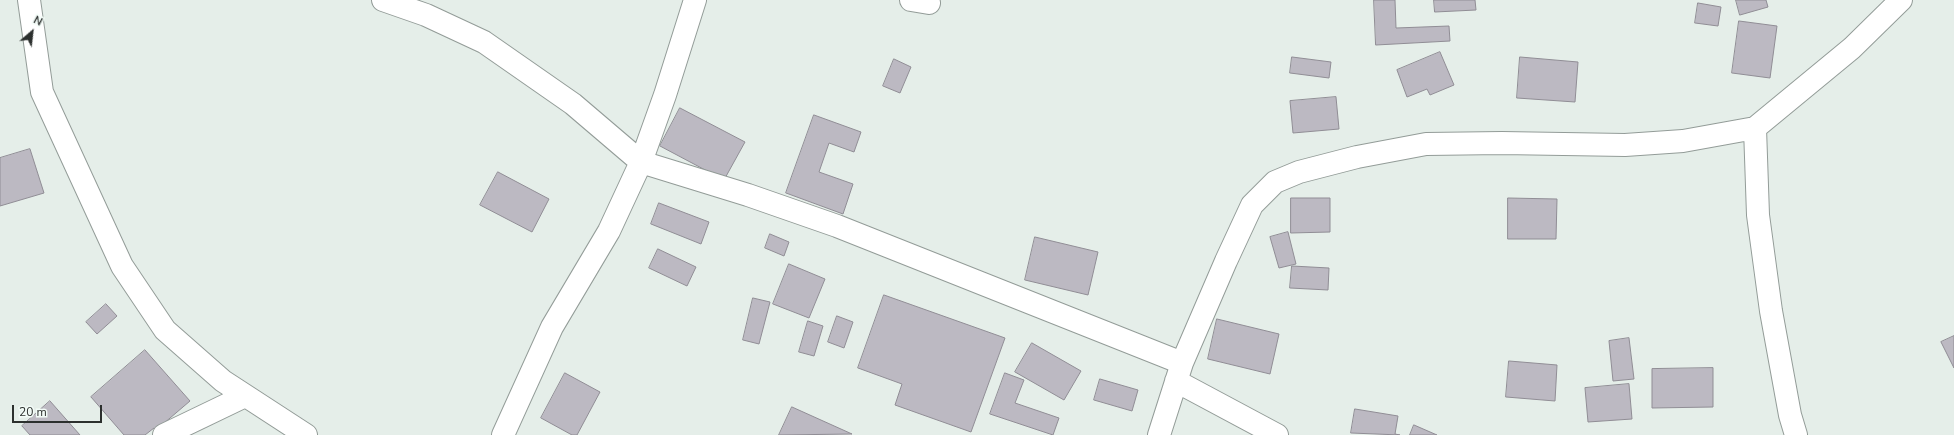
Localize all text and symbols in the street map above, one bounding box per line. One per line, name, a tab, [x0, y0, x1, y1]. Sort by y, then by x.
north arrow	[12, 12, 52, 52]
text: N	[31, 12, 45, 30]
scale bar	[14, 397, 104, 423]
text: 20 m	[19, 404, 47, 420]

